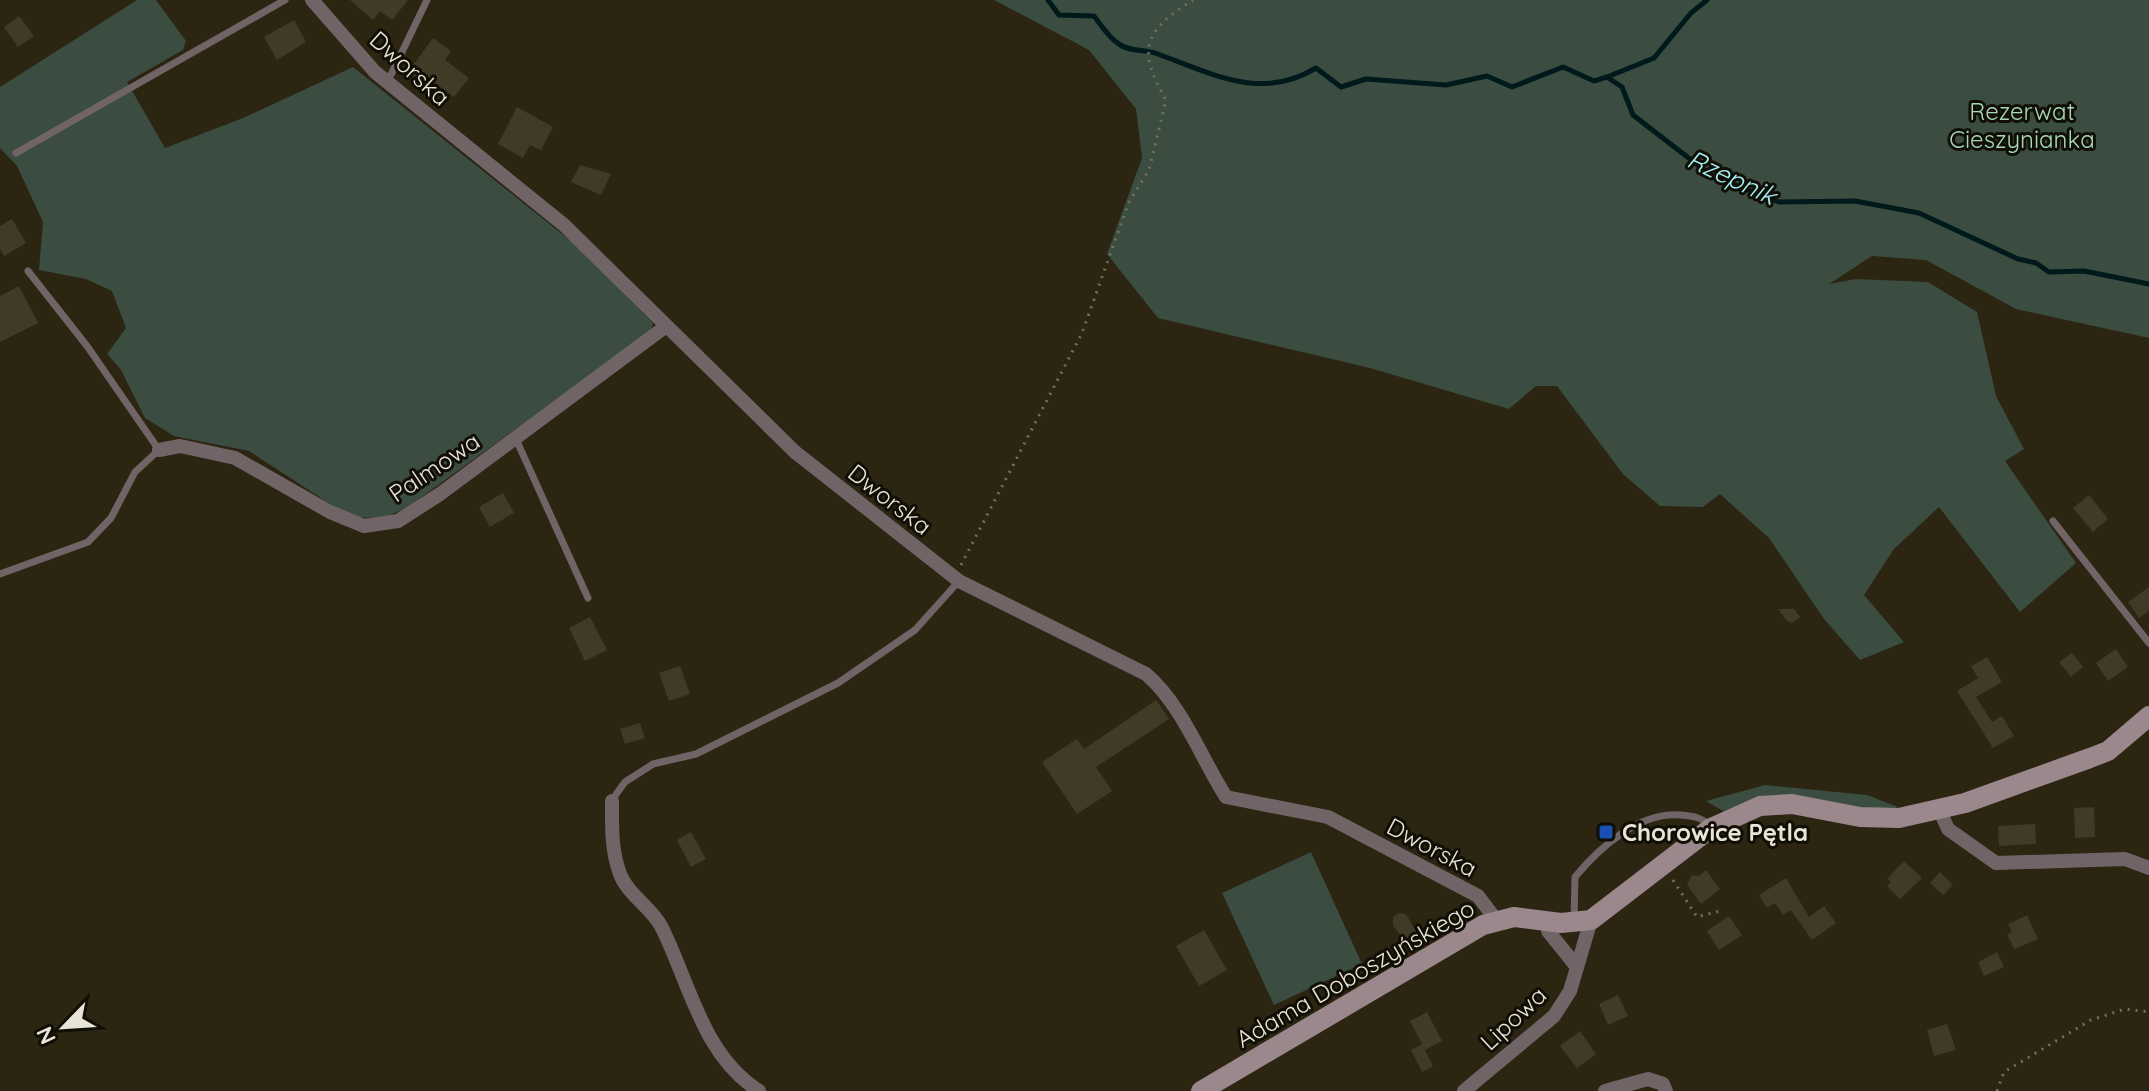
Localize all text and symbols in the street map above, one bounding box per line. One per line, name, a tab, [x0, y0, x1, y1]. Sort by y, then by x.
street label: Dworska	[364, 24, 456, 112]
park label: Rezerwat Cieszynianka	[1949, 96, 2095, 154]
water label: Rzepnik	[1682, 142, 1784, 213]
street label: Palmowa	[383, 426, 485, 508]
street label: Dworska	[842, 457, 938, 541]
street label: Dworska	[1382, 811, 1482, 883]
place label: Chorowice Pętla	[1622, 817, 1808, 847]
marker: Chorowice Pętla	[1597, 823, 1615, 841]
street label: Adama Doboszyńskiego	[1230, 892, 1480, 1054]
street label: Lipowa	[1474, 980, 1552, 1056]
north arrow	[24, 987, 104, 1067]
text: N	[30, 1022, 62, 1049]

